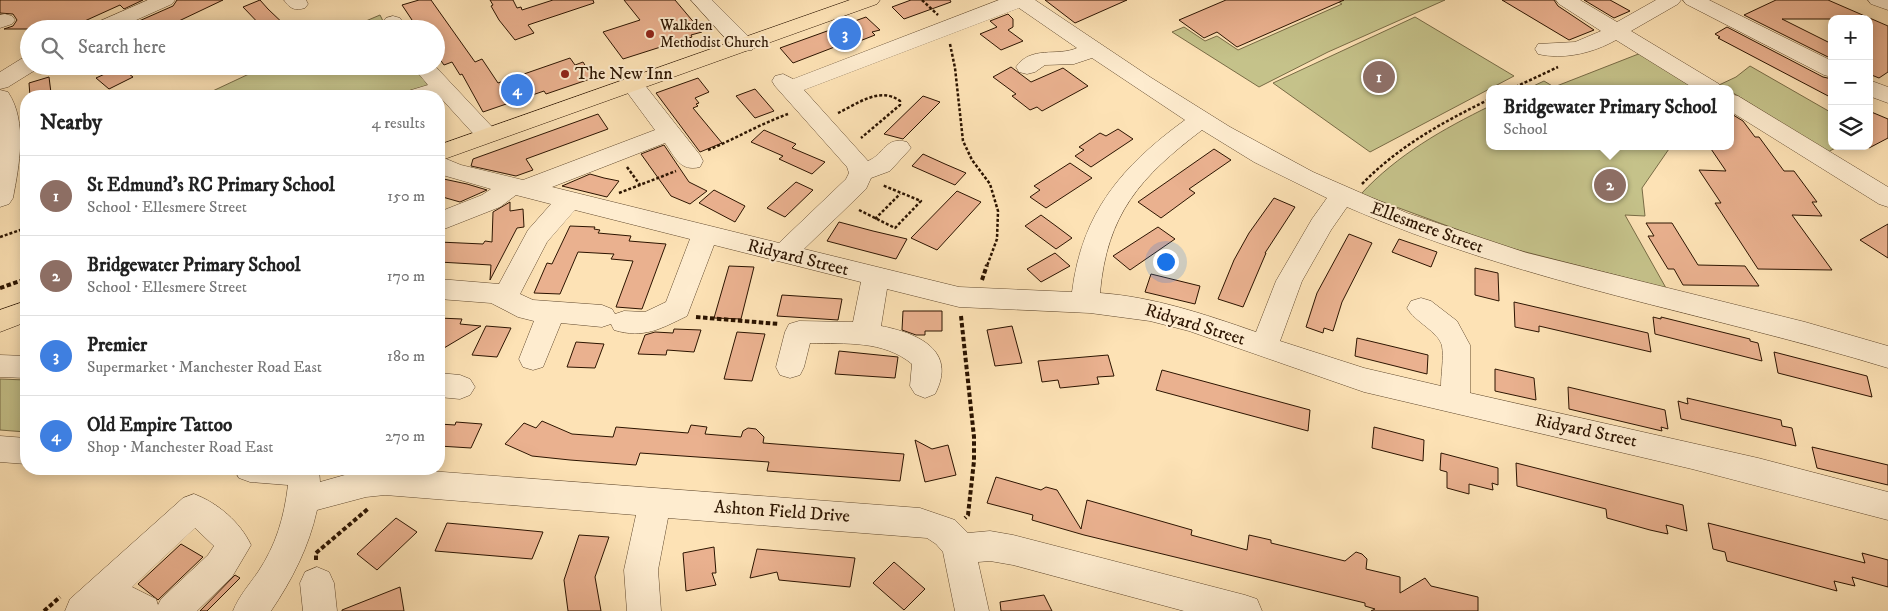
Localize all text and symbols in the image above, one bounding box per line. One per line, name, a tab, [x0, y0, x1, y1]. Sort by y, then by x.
pin: 3	[829, 15, 861, 53]
map controls	[1828, 15, 1873, 150]
button: +	[1828, 15, 1873, 60]
place label: Walkden Methodist Church	[659, 16, 769, 52]
search box	[20, 20, 445, 75]
marker: Walkden Methodist Church	[644, 28, 656, 40]
icon: search	[38, 34, 66, 62]
text: Search here	[78, 36, 166, 59]
pin: 1	[1363, 58, 1395, 96]
button: −	[1828, 60, 1873, 105]
place label: The New Inn	[575, 63, 673, 85]
marker: The New Inn	[559, 68, 571, 80]
pin: 4	[501, 71, 533, 109]
popup	[1486, 85, 1734, 150]
text: Bridgewater Primary School	[1503, 96, 1717, 119]
button: layers	[1828, 105, 1873, 150]
text: Nearby	[40, 110, 102, 136]
text: 4 results	[372, 113, 425, 133]
text: School	[1503, 119, 1547, 139]
pin: 2	[1594, 166, 1626, 204]
text: St Edmund's RC Primary School	[87, 174, 335, 197]
text: 1	[53, 186, 59, 206]
text: 150 m	[387, 186, 425, 206]
text: School · Ellesmere Street	[87, 197, 247, 217]
street label: Ellesmere Street	[1368, 197, 1487, 259]
street label: Ridyard Street	[745, 235, 851, 281]
your location	[1153, 249, 1179, 275]
text: Bridgewater Primary School	[87, 254, 300, 277]
text: 2	[52, 266, 60, 286]
text: 170 m	[387, 266, 425, 286]
text: School · Ellesmere Street	[87, 277, 247, 297]
street label: Ridyard Street	[1142, 299, 1248, 351]
text: Premier	[87, 334, 147, 357]
text: 3	[53, 346, 59, 366]
text: 180 m	[387, 346, 425, 366]
text: Supermarket · Manchester Road East	[87, 357, 322, 377]
street label: Ridyard Street	[1533, 409, 1639, 453]
text: Old Empire Tattoo	[87, 414, 232, 437]
text: 4	[51, 426, 61, 446]
text: 270 m	[385, 426, 425, 446]
text: Shop · Manchester Road East	[87, 437, 273, 457]
street label: Ashton Field Drive	[713, 496, 851, 528]

